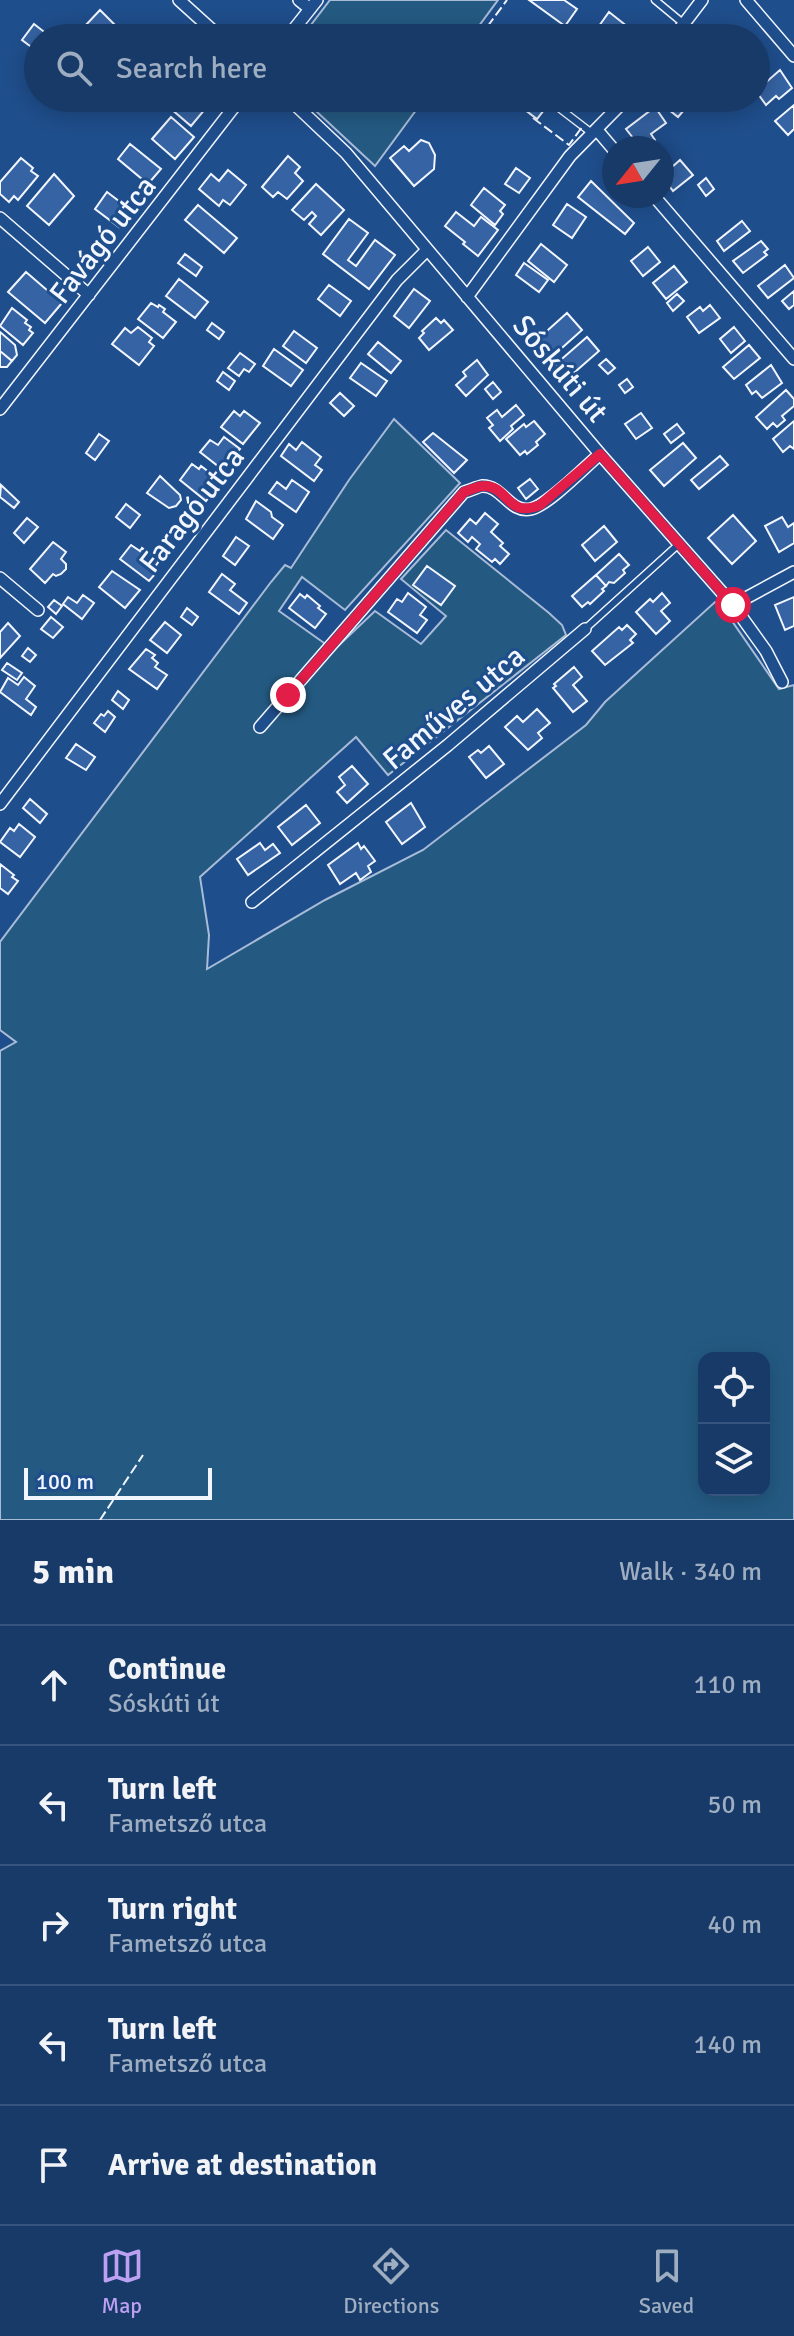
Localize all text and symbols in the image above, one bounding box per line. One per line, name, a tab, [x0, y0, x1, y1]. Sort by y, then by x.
search box	[24, 24, 770, 112]
icon: search	[52, 46, 96, 90]
text: Search here	[116, 50, 267, 87]
north arrow	[602, 136, 674, 208]
street label: Favágó utca	[42, 169, 164, 311]
street label: Sóskúti út	[504, 308, 616, 430]
street label: Faragó utca	[131, 440, 253, 580]
route start	[715, 587, 751, 623]
street label: Faműves utca	[375, 638, 533, 778]
route end	[270, 677, 306, 713]
map controls	[698, 1352, 770, 1496]
button: locate	[698, 1352, 770, 1424]
button: layers	[698, 1424, 770, 1496]
scale bar	[24, 1464, 212, 1500]
text: 100 m	[36, 1468, 94, 1495]
text: 5 min	[32, 1551, 114, 1593]
text: Walk · 340 m	[619, 1556, 762, 1588]
text: Continue	[108, 1651, 226, 1688]
icon: ahead	[32, 1663, 76, 1707]
text: 110 m	[693, 1669, 762, 1701]
text: Sóskúti út	[108, 1688, 220, 1720]
text: Turn left	[108, 1771, 217, 1808]
icon: left	[32, 1783, 76, 1827]
text: 50 m	[707, 1789, 762, 1821]
text: Fametsző utca	[108, 1808, 267, 1840]
text: Turn right	[108, 1891, 237, 1928]
icon: right	[32, 1903, 76, 1947]
text: 40 m	[707, 1909, 762, 1941]
text: Fametsző utca	[108, 1928, 267, 1960]
text: Turn left	[108, 2011, 217, 2048]
icon: left	[32, 2023, 76, 2067]
text: 140 m	[693, 2029, 762, 2061]
text: Fametsző utca	[108, 2048, 267, 2080]
icon: arrive	[32, 2143, 76, 2187]
text: Arrive at destination	[108, 2147, 377, 2184]
tab: Map	[100, 2244, 144, 2319]
tab: Directions	[343, 2244, 439, 2319]
tab: Saved	[639, 2244, 694, 2319]

